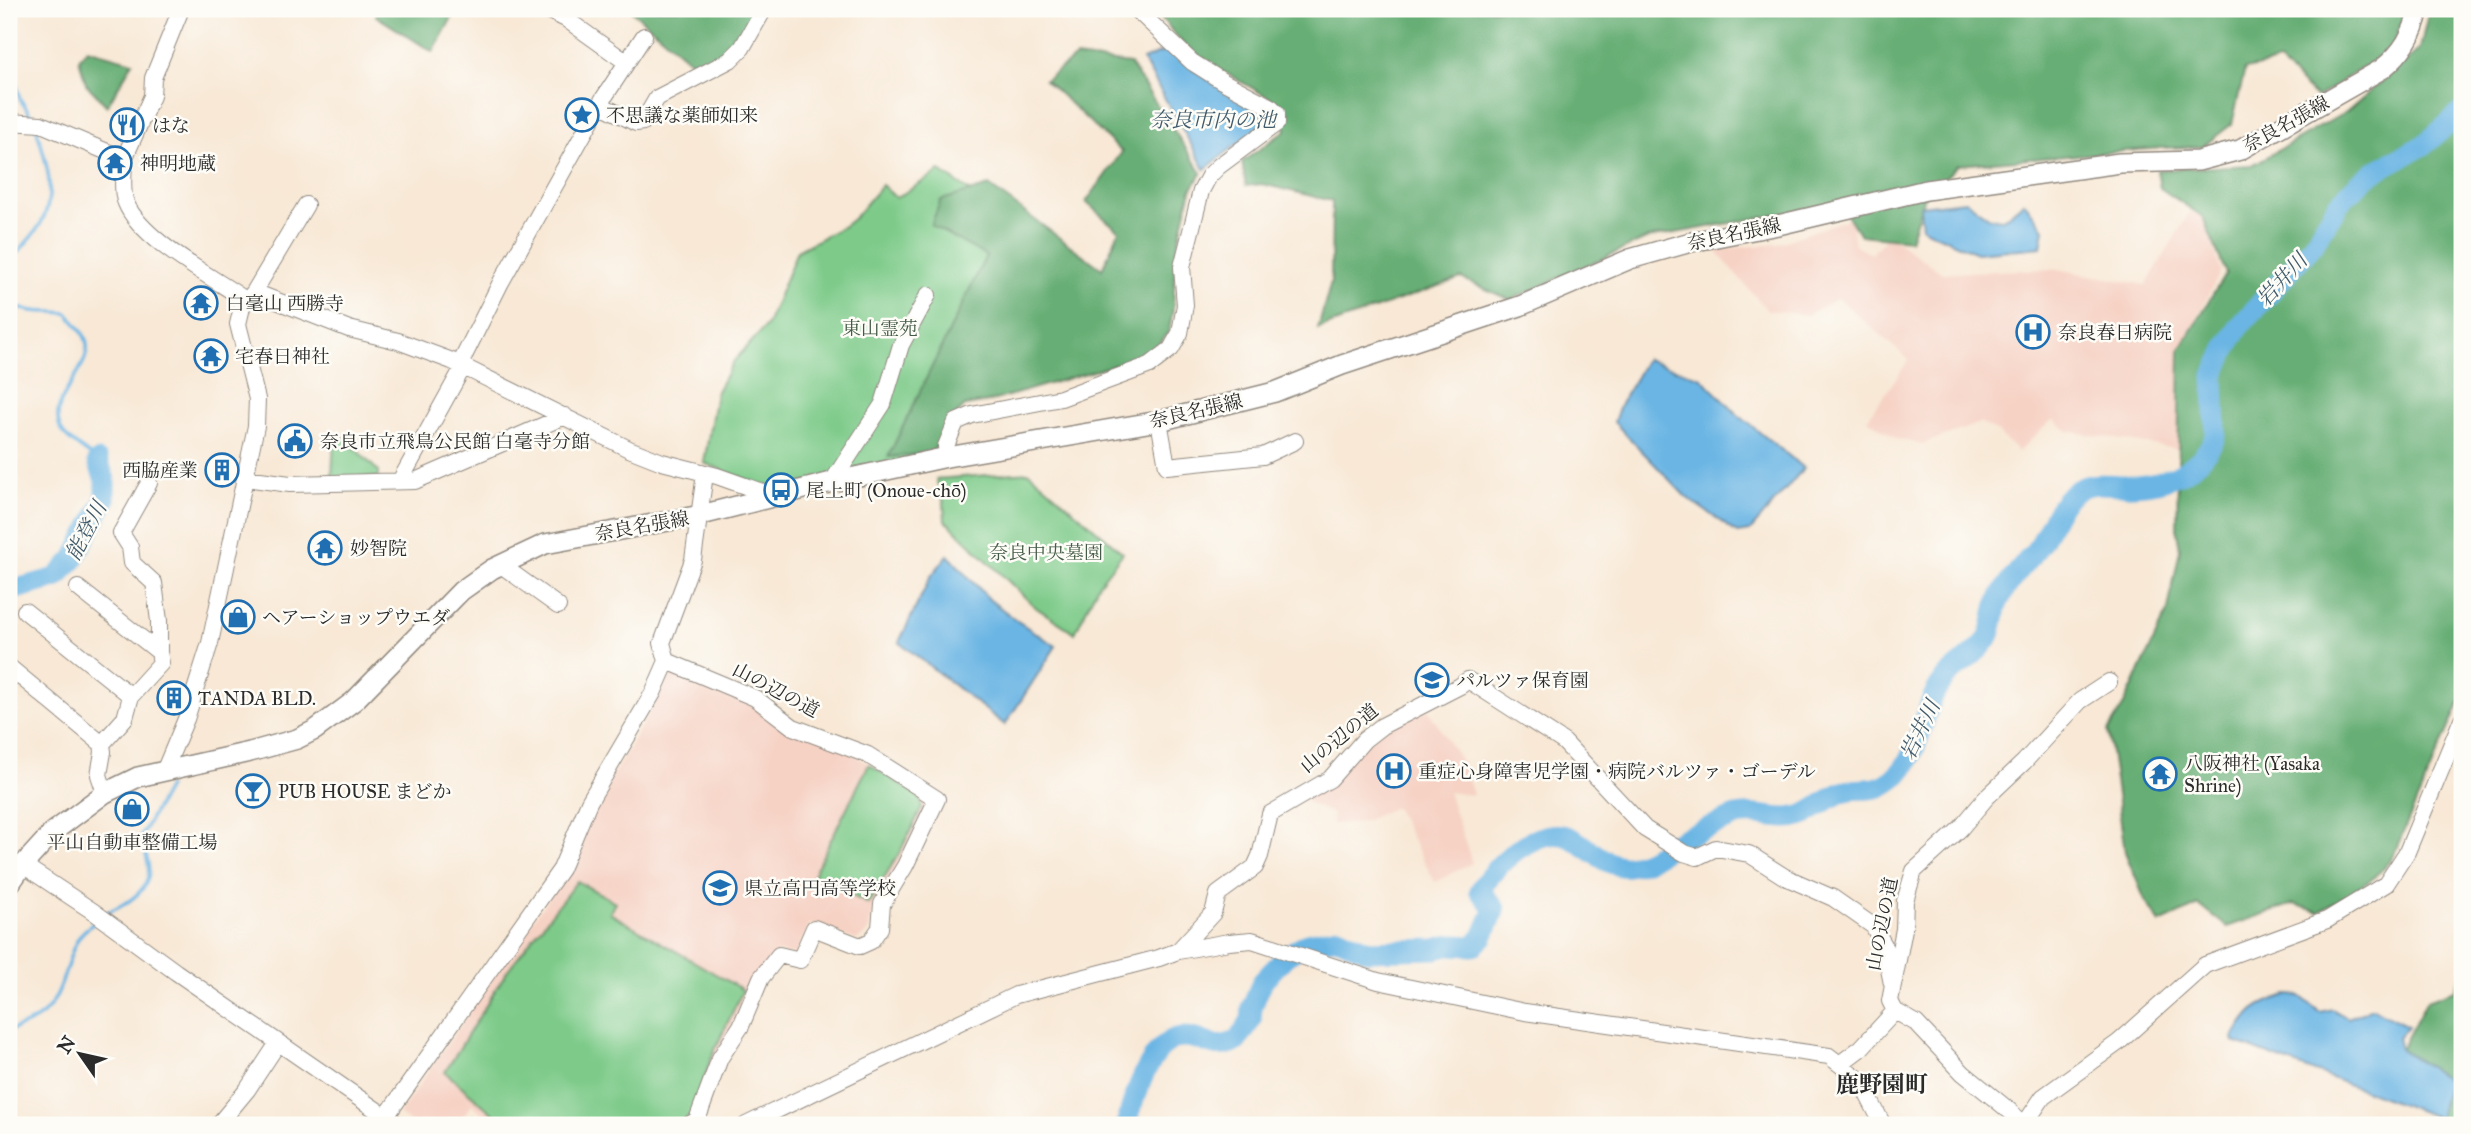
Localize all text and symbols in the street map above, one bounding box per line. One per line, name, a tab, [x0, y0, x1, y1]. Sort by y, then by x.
street label: 奈良名張線	[2239, 91, 2333, 157]
place icon: 不思議な薬師如来	[563, 96, 601, 134]
place label: 不思議な薬師如来	[606, 104, 758, 127]
restaurant icon: はな	[108, 106, 146, 144]
water label: 奈良市内の池	[1150, 107, 1278, 133]
place label: はな	[152, 114, 190, 137]
temple icon: 神明地蔵	[96, 144, 134, 182]
place label: 神明地蔵	[140, 152, 216, 175]
street label: 奈良名張線	[1685, 213, 1783, 255]
water label: 岩井川	[2251, 246, 2314, 312]
temple icon: 白毫山 西勝寺	[182, 284, 220, 322]
place label: 白毫山 西勝寺	[226, 292, 344, 315]
hospital icon: 奈良春日病院	[2014, 313, 2052, 351]
park label: 東山霊苑	[842, 317, 918, 340]
place label: 奈良春日病院	[2058, 321, 2172, 344]
temple icon: 宅春日神社	[192, 337, 230, 375]
place label: 宅春日神社	[235, 345, 330, 368]
street label: 奈良名張線	[1147, 389, 1245, 433]
public building icon: 奈良市立飛鳥公民館 白毫寺分館	[276, 422, 314, 460]
place label: 奈良市立飛鳥公民館 白毫寺分館	[320, 430, 590, 453]
building icon: 西脇産業	[203, 451, 241, 489]
place label: 西脇産業	[122, 459, 198, 482]
bus stop icon: 尾上町 (Onoue-chō)	[762, 471, 800, 509]
place label: 尾上町 (Onoue-chō)	[806, 479, 966, 503]
water label: 能登川	[60, 495, 113, 565]
street label: 奈良名張線	[593, 506, 691, 546]
temple icon: 妙智院	[306, 529, 344, 567]
place label: 妙智院	[350, 537, 407, 560]
park label: 奈良中央墓園	[989, 541, 1103, 564]
shop icon: ヘアーショップウエダ	[219, 598, 257, 636]
place label: ヘアーショップウエダ	[262, 606, 450, 629]
street label: 山の辺の道	[729, 658, 823, 722]
school or university icon: パルツァ保育園	[1413, 661, 1451, 699]
place label: パルツァ保育園	[1456, 669, 1589, 692]
building icon: TANDA BLD.	[155, 679, 193, 717]
place label: TANDA BLD.	[198, 687, 316, 710]
water label: 岩井川	[1895, 694, 1946, 764]
street label: 山の辺の道	[1295, 699, 1383, 777]
hospital icon: 重症心身障害児学園・病院バルツァ・ゴーデル	[1375, 752, 1413, 790]
place label: 八阪神社 (Yasaka Shrine)	[2184, 752, 2321, 798]
temple icon: 八阪神社 (Yasaka Shrine)	[2141, 755, 2179, 793]
place label: 重症心身障害児学園・病院バルツァ・ゴーデル	[1418, 760, 1816, 783]
bar icon: PUB HOUSE まどか	[234, 772, 272, 810]
place label: PUB HOUSE まどか	[278, 780, 452, 803]
shop icon: 平山自動車整備工場	[113, 790, 151, 828]
place label: 平山自動車整備工場	[46, 831, 218, 854]
school or university icon: 県立高円高等学校	[701, 869, 739, 907]
street label: 山の辺の道	[1862, 875, 1902, 973]
place label: 県立高円高等学校	[744, 877, 896, 900]
north arrow	[46, 1018, 116, 1088]
text: N	[52, 1032, 80, 1058]
district label: 鹿野園町	[1836, 1070, 1928, 1098]

